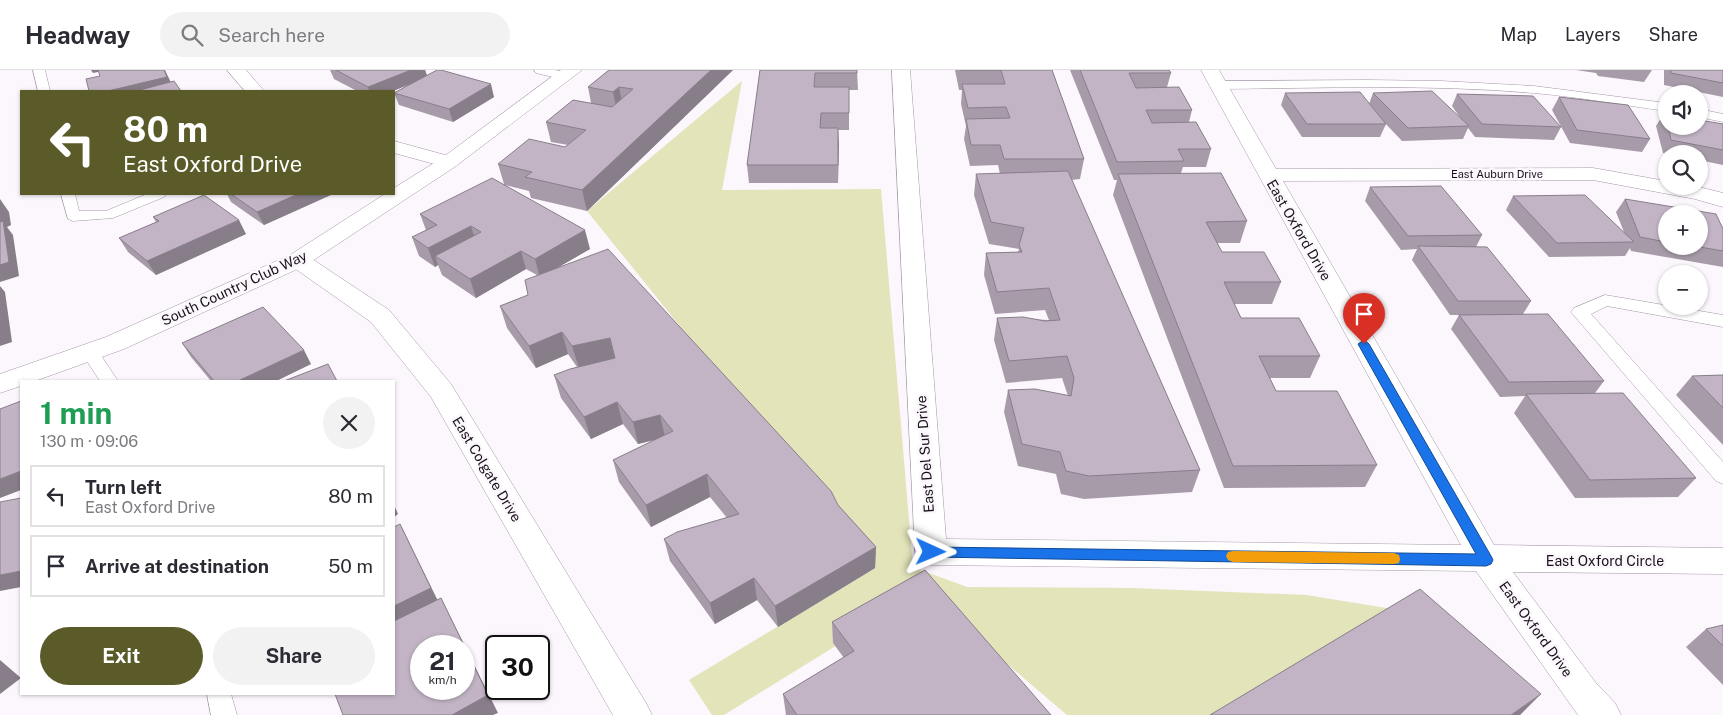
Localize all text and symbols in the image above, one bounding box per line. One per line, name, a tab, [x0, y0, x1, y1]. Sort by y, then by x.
search box	[160, 12, 510, 57]
text: Headway	[25, 21, 130, 49]
icon: search	[178, 21, 206, 49]
text: Search here	[218, 24, 325, 46]
text: Map	[1501, 24, 1537, 45]
text: Layers	[1565, 24, 1621, 45]
text: Share	[1649, 24, 1698, 45]
map controls	[1658, 85, 1708, 315]
button: sound	[1658, 85, 1708, 135]
text: 80 m	[123, 109, 208, 150]
icon: left	[40, 110, 105, 175]
button: search	[1658, 145, 1708, 195]
text: East Oxford Drive	[123, 151, 302, 177]
street label: East Auburn Drive	[1451, 168, 1543, 180]
street label: East Oxford Drive	[1264, 177, 1334, 283]
button: +	[1658, 205, 1708, 255]
street label: South Country Club Way	[159, 247, 310, 329]
button: −	[1658, 265, 1708, 315]
pin	[1343, 293, 1385, 344]
icon: arrive	[1350, 300, 1378, 328]
text: 1 min	[40, 395, 112, 431]
street label: East Del Sur Drive	[913, 395, 937, 513]
button: close	[323, 397, 375, 449]
street label: East Colgate Drive	[449, 413, 525, 525]
text: 130 m · 09:06	[40, 432, 138, 451]
text: Turn left	[85, 476, 162, 498]
icon: left	[42, 482, 70, 510]
text: 80 m	[328, 485, 373, 507]
text: East Oxford Drive	[85, 498, 215, 517]
position arrow	[904, 525, 956, 577]
icon: arrive	[42, 552, 70, 580]
street label: East Oxford Circle	[1546, 553, 1664, 569]
text: Arrive at destination	[85, 555, 269, 577]
text: 50 m	[328, 555, 373, 577]
street label: East Oxford Drive	[1496, 578, 1576, 680]
button: Exit	[40, 627, 203, 685]
button: Share	[213, 627, 375, 685]
speed limit sign: 30	[485, 635, 550, 700]
text: 21	[429, 646, 456, 676]
text: km/h	[428, 673, 457, 687]

